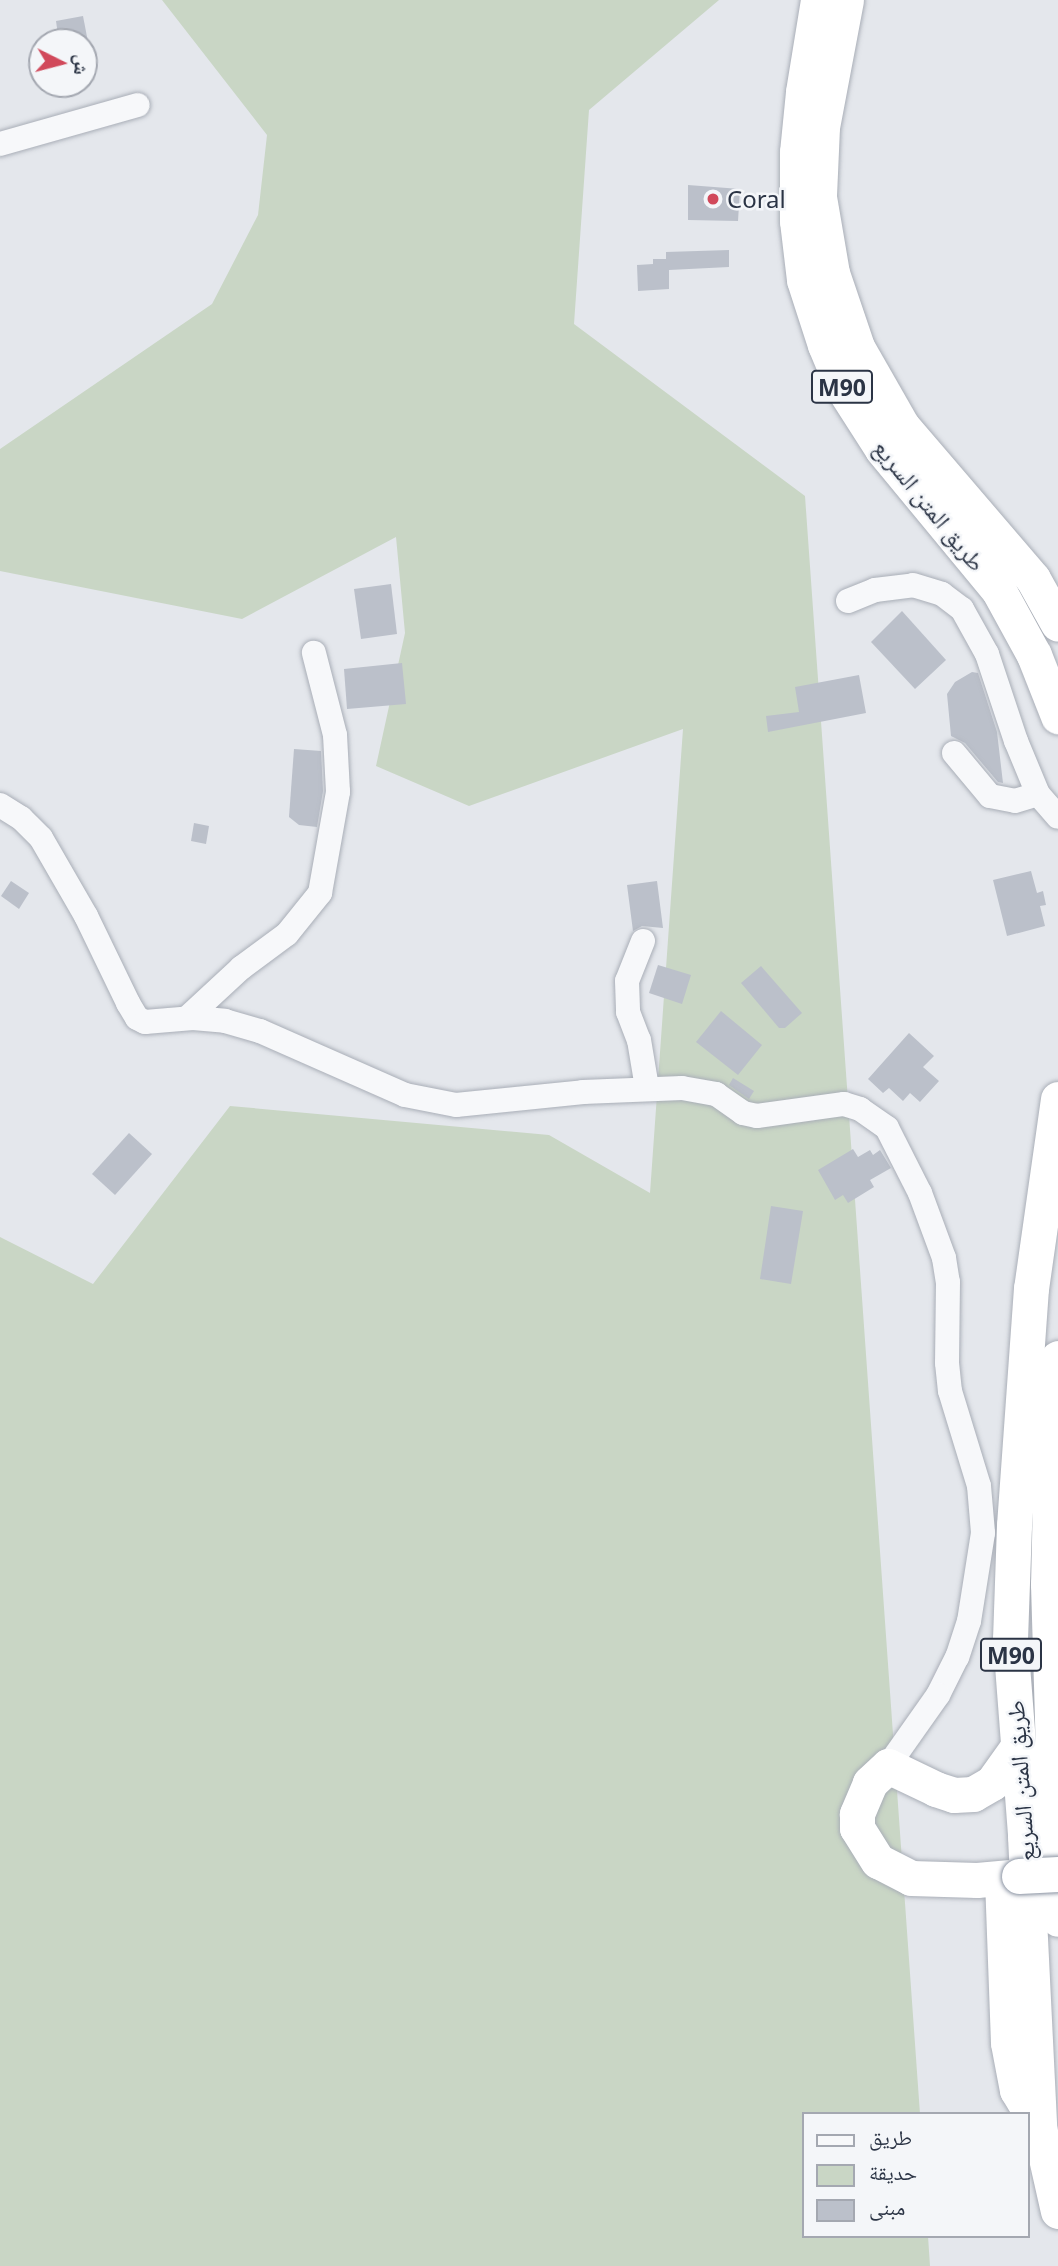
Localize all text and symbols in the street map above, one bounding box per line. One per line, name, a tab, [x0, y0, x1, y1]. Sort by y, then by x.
north arrow	[28, 28, 98, 98]
text: ش	[68, 54, 96, 76]
place label: Coral	[727, 185, 786, 213]
marker: Coral	[705, 191, 721, 207]
road number: M90	[810, 368, 874, 406]
street label: طريق المتن السريع	[868, 433, 992, 577]
road number: M90	[979, 1636, 1042, 1674]
street label: طريق المتن السريع	[1000, 1700, 1040, 1862]
legend	[802, 2112, 1030, 2238]
text: طريق	[869, 2123, 912, 2151]
text: حديقة	[869, 2158, 917, 2186]
text: مبنى	[869, 2193, 905, 2221]

